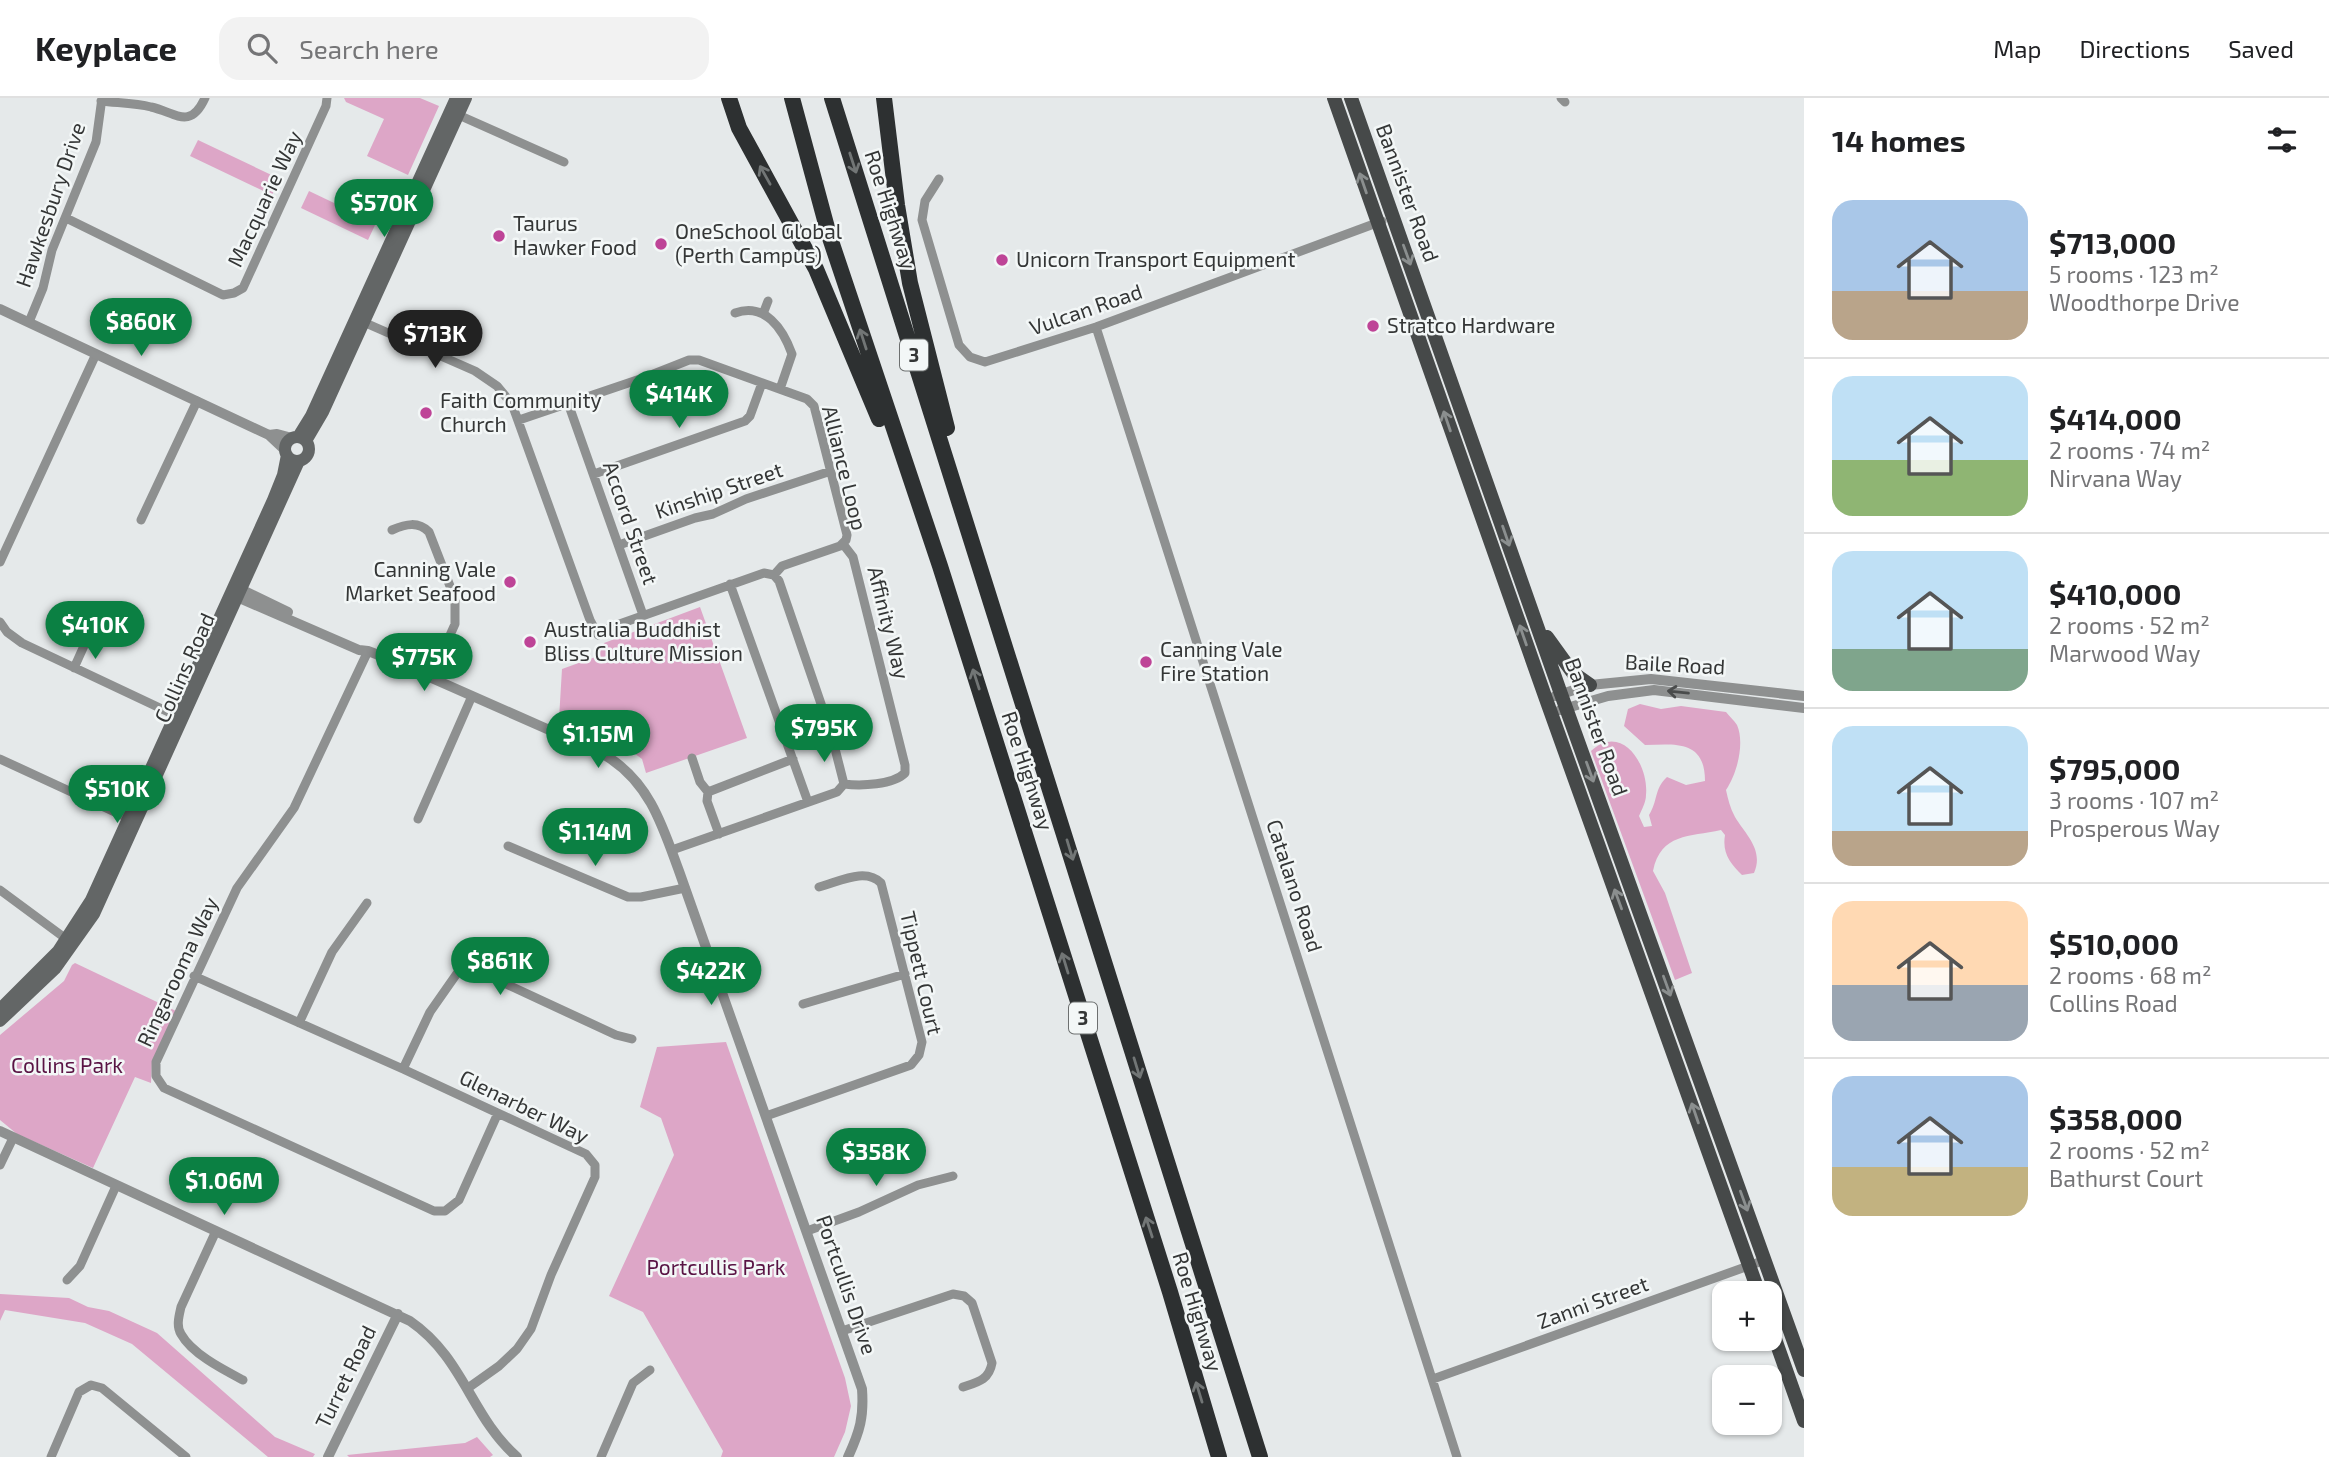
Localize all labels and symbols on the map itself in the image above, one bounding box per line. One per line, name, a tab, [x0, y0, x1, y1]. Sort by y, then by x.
street label: Hawkesbury Drive	[10, 119, 90, 290]
street label: Bannister Road	[1372, 120, 1445, 265]
street label: Macquarie Way	[221, 126, 306, 270]
street label: Roe Highway	[860, 147, 922, 272]
one-way arrow	[847, 152, 860, 174]
one-way arrow	[758, 166, 772, 186]
one-way arrow	[1356, 172, 1369, 194]
pin: $570K	[335, 180, 433, 239]
place label: Taurus Hawker Food	[513, 210, 637, 259]
place label: OneSchool Global (Perth Campus)	[675, 218, 843, 267]
marker: Taurus Hawker Food	[491, 228, 507, 244]
marker: OneSchool Global (Perth Campus)	[653, 236, 669, 252]
one-way arrow	[1402, 243, 1414, 265]
place label: Unicorn Transport Equipment	[1016, 246, 1296, 271]
marker: Unicorn Transport Equipment	[994, 252, 1010, 268]
street label: Vulcan Road	[1026, 278, 1145, 340]
pin: $860K	[92, 299, 190, 358]
pin: $713K	[386, 310, 484, 370]
place label: Stratco Hardware	[1387, 312, 1555, 337]
marker: Stratco Hardware	[1365, 318, 1381, 334]
one-way arrow	[856, 328, 869, 350]
road number: 3	[900, 340, 928, 370]
pin: $414K	[630, 370, 728, 430]
place label: Faith Community Church	[440, 387, 602, 436]
street label: Alliance Loop	[818, 403, 873, 532]
marker: Faith Community Church	[418, 405, 434, 421]
one-way arrow	[1440, 410, 1452, 432]
street label: Kinship Street	[652, 456, 786, 523]
street label: Accord Street	[599, 458, 664, 587]
one-way arrow	[1500, 525, 1513, 547]
place label: Canning Vale Market Seafood	[345, 556, 496, 605]
street label: Affinity Way	[863, 564, 916, 682]
marker: Canning Vale Market Seafood	[502, 574, 518, 590]
pin: $410K	[46, 602, 144, 661]
street label: Collins Road	[148, 609, 219, 726]
place label: Australia Buddhist Bliss Culture Mission	[544, 616, 743, 665]
one-way arrow	[1516, 625, 1528, 647]
pin: $775K	[375, 634, 473, 693]
marker: Australia Buddhist Bliss Culture Mission	[522, 634, 538, 650]
place label: Canning Vale Fire Station	[1160, 636, 1282, 685]
street label: Baile Road	[1624, 648, 1726, 679]
marker: Canning Vale Fire Station	[1138, 654, 1154, 670]
street label: Bannister Road	[1561, 654, 1634, 799]
one-way arrow	[968, 668, 981, 690]
one-way arrow	[1667, 686, 1690, 699]
pin: $795K	[775, 704, 873, 764]
street label: Roe Highway	[997, 708, 1059, 833]
pin: $1.15M	[541, 710, 655, 770]
one-way arrow	[1585, 761, 1597, 783]
pin: $510K	[68, 766, 166, 825]
pin: $1.14M	[538, 808, 652, 868]
street label: Catalano Road	[1262, 816, 1329, 955]
one-way arrow	[1065, 839, 1078, 861]
one-way arrow	[1611, 889, 1624, 911]
street label: Ringarooma Way	[131, 893, 222, 1050]
street label: Tippett Court	[896, 908, 949, 1037]
pin: $861K	[451, 937, 549, 997]
pin: $422K	[662, 948, 760, 1007]
one-way arrow	[1058, 953, 1071, 975]
one-way arrow	[1662, 975, 1674, 997]
road number: 3	[1069, 1002, 1097, 1034]
park label: Collins Park	[11, 1052, 123, 1077]
one-way arrow	[1131, 1057, 1144, 1079]
street label: Glenarber Way	[456, 1064, 593, 1148]
one-way arrow	[1688, 1103, 1700, 1125]
pin: $358K	[827, 1128, 925, 1188]
pin: $1.06M	[167, 1158, 281, 1217]
one-way arrow	[1739, 1189, 1751, 1211]
street label: Portcullis Drive	[812, 1212, 883, 1357]
one-way arrow	[1142, 1216, 1155, 1238]
street label: Roe Highway	[1168, 1249, 1228, 1374]
park label: Portcullis Park	[647, 1254, 786, 1279]
street label: Zanni Street	[1534, 1270, 1651, 1333]
street label: Turret Road	[309, 1321, 380, 1432]
one-way arrow	[1192, 1381, 1205, 1403]

